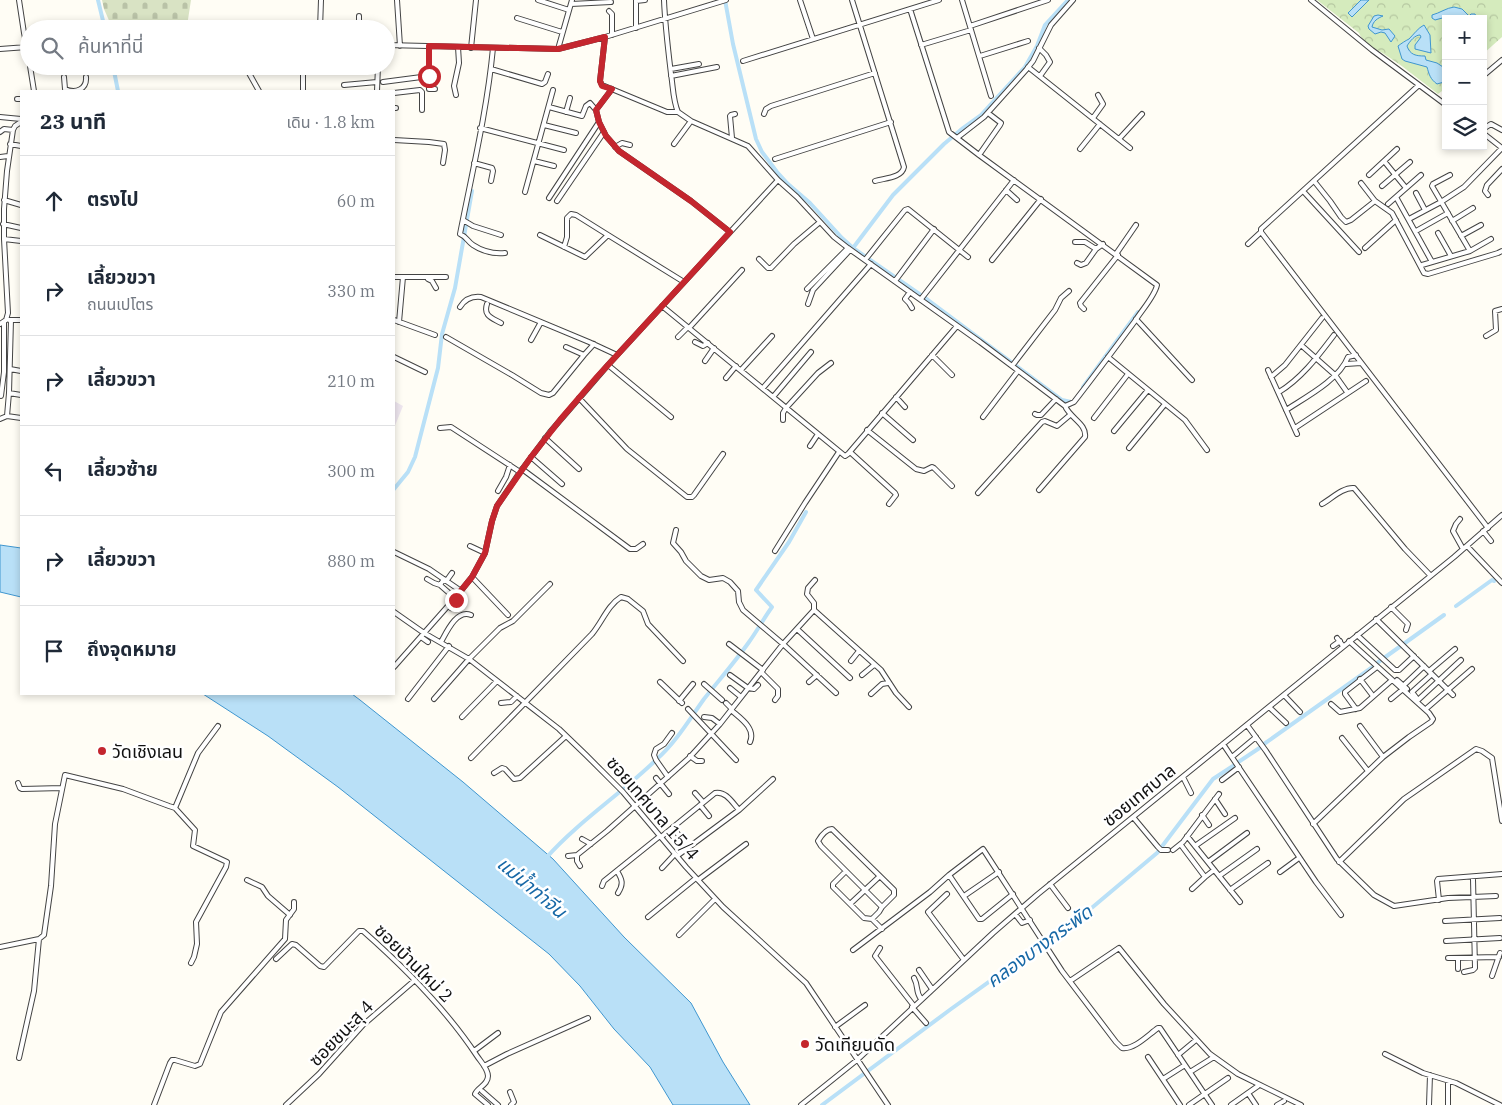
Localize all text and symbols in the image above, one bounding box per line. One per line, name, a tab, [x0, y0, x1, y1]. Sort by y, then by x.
map controls	[1442, 15, 1487, 150]
button: +	[1442, 15, 1487, 60]
search box	[20, 20, 395, 75]
icon: search	[38, 34, 66, 62]
text: ค้นหาที่นี่	[78, 34, 143, 58]
button: −	[1442, 60, 1487, 105]
route start	[418, 65, 441, 88]
button: layers	[1442, 105, 1487, 150]
text: 23 นาที	[40, 107, 106, 135]
text: เดิน · 1.8 km	[286, 112, 375, 132]
icon: ahead	[40, 187, 68, 215]
text: ตรงไป	[87, 187, 139, 211]
text: 60 m	[337, 191, 375, 211]
text: เลี้ยวขวา	[87, 265, 156, 289]
icon: right	[40, 277, 68, 305]
text: 330 m	[327, 281, 375, 301]
text: ถนนเปโตร	[87, 294, 153, 314]
icon: right	[40, 367, 68, 395]
text: เลี้ยวขวา	[87, 367, 156, 391]
text: 210 m	[327, 371, 375, 391]
icon: left	[40, 457, 68, 485]
text: เลี้ยวซ้าย	[87, 457, 158, 481]
text: 300 m	[327, 461, 375, 481]
icon: right	[40, 547, 68, 575]
text: เลี้ยวขวา	[87, 547, 156, 571]
text: 880 m	[327, 551, 375, 571]
route end	[445, 589, 468, 612]
icon: arrive	[40, 637, 68, 665]
text: ถึงจุดหมาย	[87, 637, 177, 661]
place label: วัดเชิงเลน	[112, 740, 183, 763]
marker: วัดเชิงเลน	[96, 745, 108, 757]
street label: ซอยเทศบาล 15/4	[602, 751, 704, 865]
street label: ซอยเทศบาล	[1098, 759, 1180, 831]
water label: แม่น้ำท่าจีน	[493, 850, 573, 924]
water label: คลองบางกระพัด	[981, 899, 1098, 992]
street label: ซอยบ้านใหม่ 2	[370, 919, 458, 1007]
street label: ซอยชนะสุ 4	[304, 995, 378, 1071]
place label: วัดเทียนดัด	[815, 1033, 895, 1056]
marker: วัดเทียนดัด	[799, 1038, 811, 1050]

